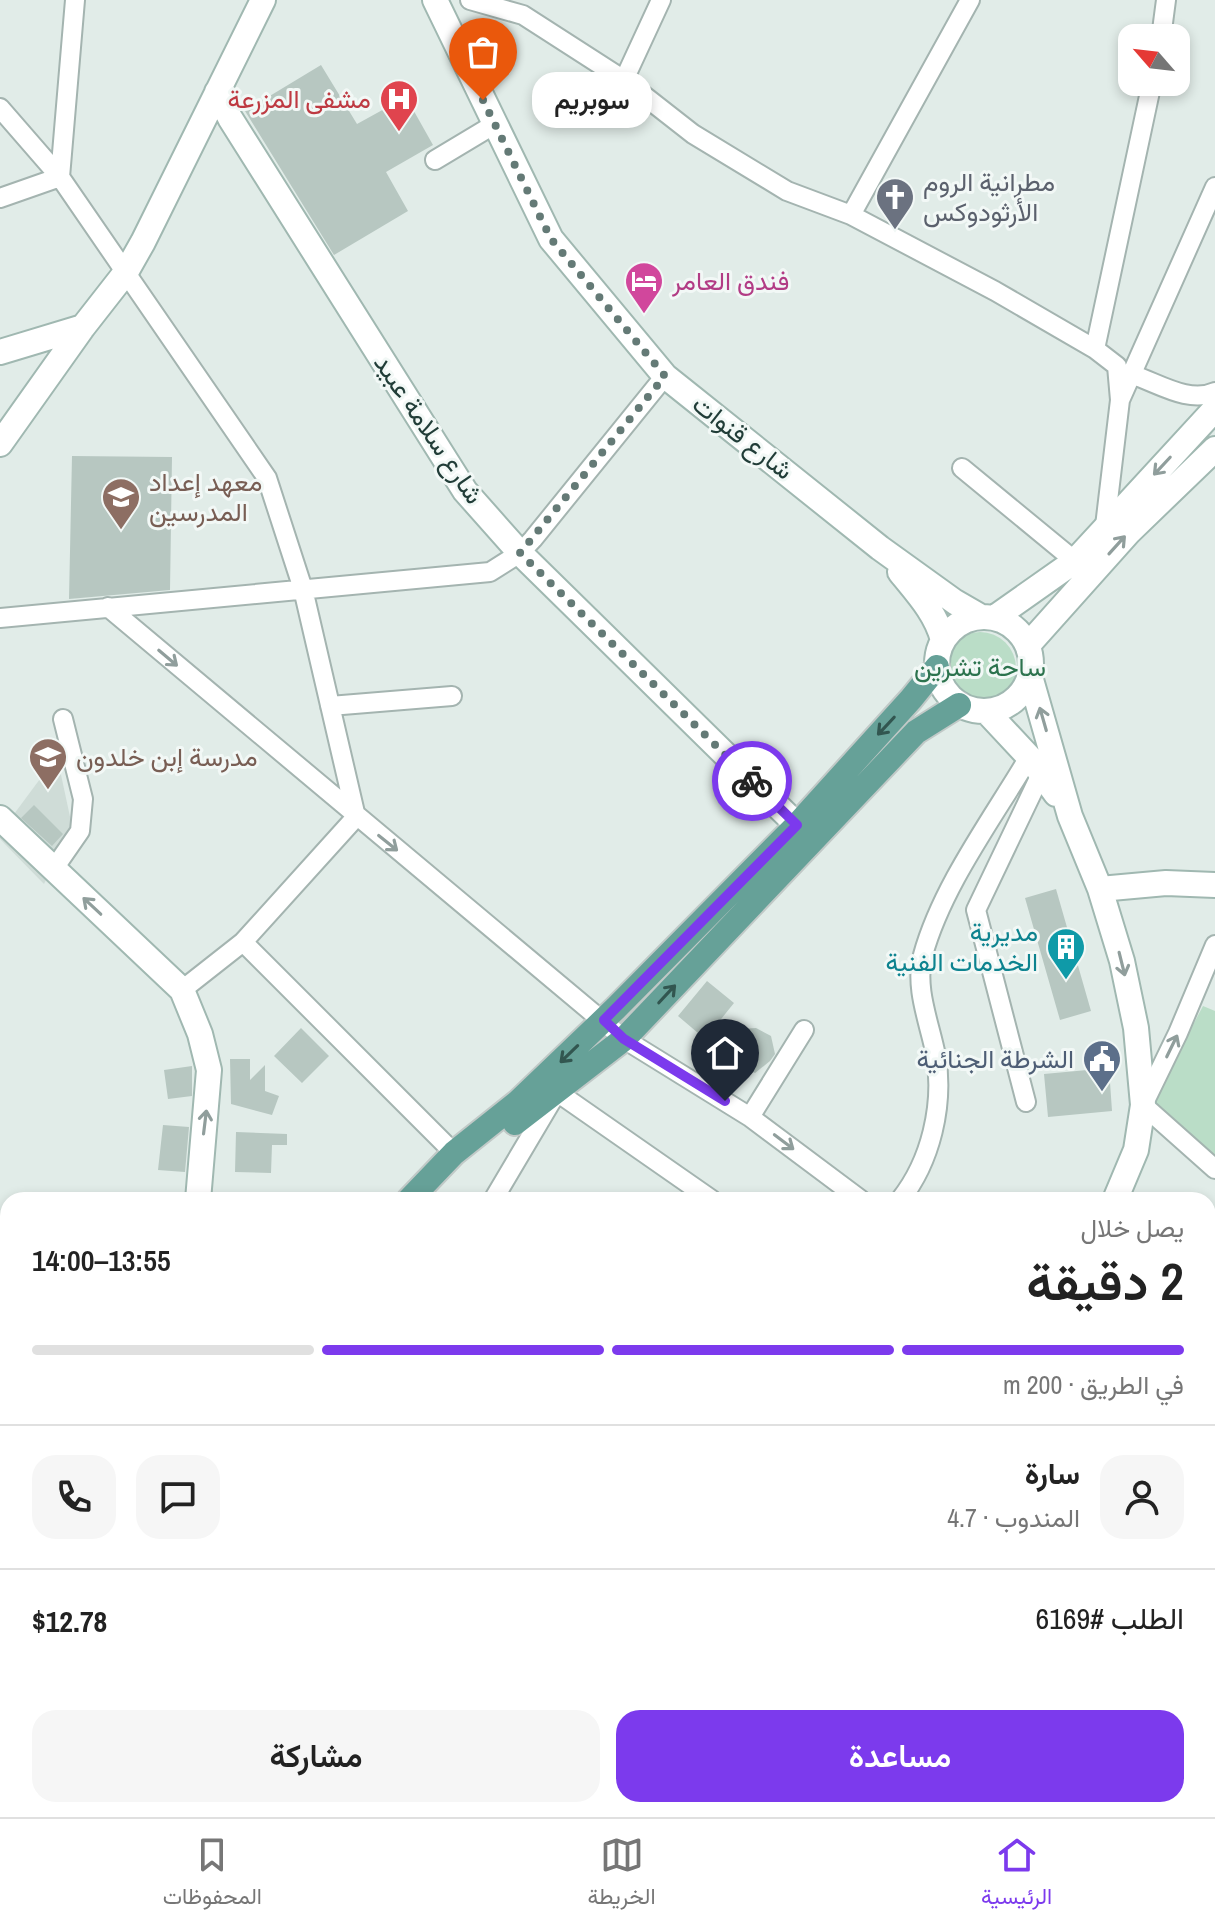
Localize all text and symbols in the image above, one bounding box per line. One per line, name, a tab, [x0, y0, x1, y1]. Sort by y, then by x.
pin	[449, 18, 517, 100]
north arrow	[1118, 24, 1190, 96]
map controls	[1118, 24, 1190, 96]
icon: bag	[461, 30, 505, 74]
callout: سوبريم	[531, 72, 651, 128]
hospital icon: مشفى المزرعة	[378, 78, 420, 133]
place label: مشفى المزرعة	[227, 81, 371, 116]
text: سوبريم	[554, 82, 630, 117]
place label: مطرانية الروم الأرثودوكس	[923, 164, 1055, 229]
church icon: مطرانية الروم الأرثودوكس	[874, 176, 916, 231]
hotel icon: فندق العامر	[623, 260, 665, 315]
place label: فندق العامر	[671, 263, 790, 298]
street label: شارع سلامة عبيد	[366, 347, 492, 511]
street label: شارع قنوات	[685, 386, 801, 488]
one-way arrow	[1153, 455, 1171, 475]
place label: معهد إعداد المدرسين	[149, 464, 262, 529]
school or university icon: معهد إعداد المدرسين	[100, 476, 142, 531]
one-way arrow	[1108, 536, 1126, 556]
one-way arrow	[157, 649, 177, 667]
park label: ساحة تشرين	[914, 649, 1046, 684]
one-way arrow	[1035, 707, 1050, 733]
one-way arrow	[877, 716, 896, 735]
school or university icon: مدرسة إبن خلدون	[27, 736, 69, 791]
place label: مدرسة إبن خلدون	[76, 739, 258, 774]
courier	[712, 741, 792, 821]
icon: bike	[730, 759, 774, 803]
one-way arrow	[377, 834, 398, 852]
one-way arrow	[83, 897, 103, 916]
place label: مديرية الخدمات الفنية	[885, 914, 1038, 979]
building icon: مديرية الخدمات الفنية	[1045, 926, 1087, 981]
one-way arrow	[1116, 951, 1131, 976]
one-way arrow	[657, 984, 676, 1004]
pin	[691, 1019, 759, 1101]
icon: home	[703, 1031, 747, 1075]
one-way arrow	[1165, 1034, 1180, 1058]
public building icon: الشرطة الجنائية	[1081, 1038, 1123, 1093]
place label: الشرطة الجنائية	[916, 1041, 1074, 1076]
one-way arrow	[559, 1044, 579, 1063]
one-way arrow	[198, 1110, 213, 1135]
one-way arrow	[773, 1134, 794, 1151]
text: يصل خلال	[1080, 1210, 1184, 1245]
text: 13:55–14:00	[32, 1240, 171, 1280]
text: 2 دقيقة	[1026, 1246, 1184, 1316]
text: في الطريق · 200 m	[1003, 1367, 1184, 1402]
text: سارة	[1025, 1453, 1080, 1493]
button: phone	[32, 1455, 116, 1539]
button: chat	[136, 1455, 220, 1539]
button: person	[1100, 1455, 1184, 1539]
text: المندوب · 4.7	[947, 1500, 1080, 1535]
text: الطلب #6169	[1035, 1598, 1184, 1638]
text: $12.78	[32, 1601, 107, 1641]
button: مشاركة	[32, 1710, 600, 1802]
button: مساعدة	[616, 1710, 1184, 1802]
tab: المحفوظات	[163, 1833, 262, 1916]
tab: الخريطة	[587, 1833, 656, 1916]
tab: الرئيسية	[981, 1833, 1052, 1916]

